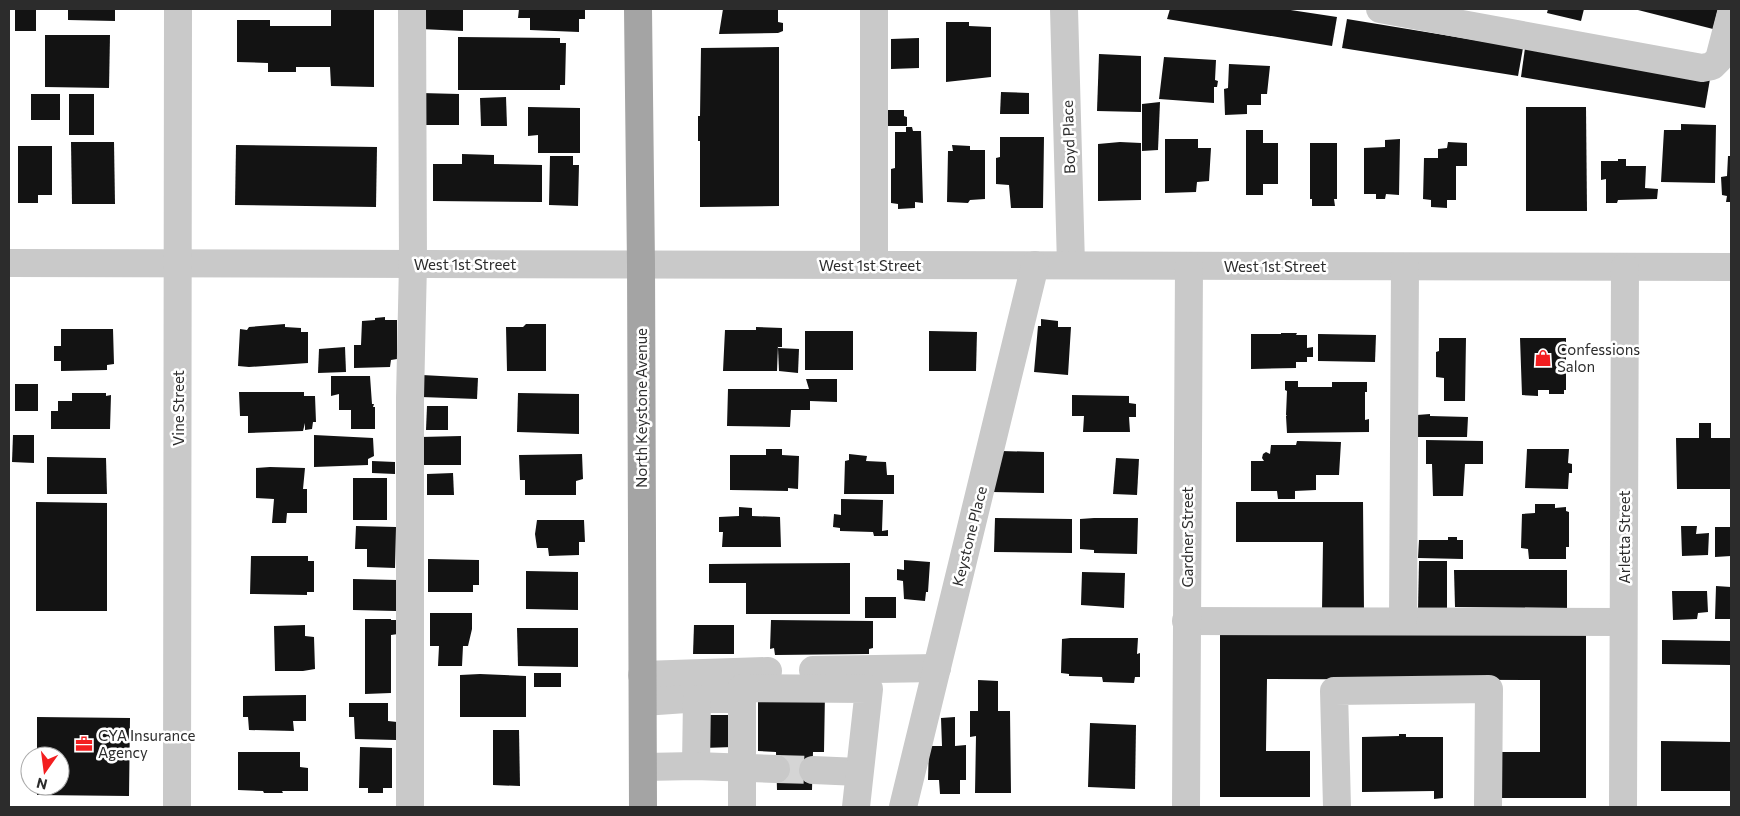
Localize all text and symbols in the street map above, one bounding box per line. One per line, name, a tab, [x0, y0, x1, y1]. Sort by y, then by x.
street label: Boyd Place	[1058, 100, 1078, 174]
street label: West 1st Street	[414, 255, 516, 273]
street label: West 1st Street	[819, 256, 921, 274]
street label: West 1st Street	[1224, 257, 1326, 275]
street label: North Keystone Avenue	[632, 328, 650, 488]
place label: Confessions Salon	[1557, 340, 1640, 375]
shop icon: Confessions Salon	[1533, 348, 1553, 368]
street label: Vine Street	[169, 370, 187, 446]
street label: Keystone Place	[948, 484, 990, 588]
street label: Gardner Street	[1178, 486, 1196, 588]
street label: Arletta Street	[1615, 490, 1633, 584]
place label: CYA Insurance Agency	[98, 726, 196, 761]
office icon: CYA Insurance Agency	[74, 734, 94, 754]
north arrow	[20, 746, 70, 796]
text: N	[35, 775, 49, 794]

